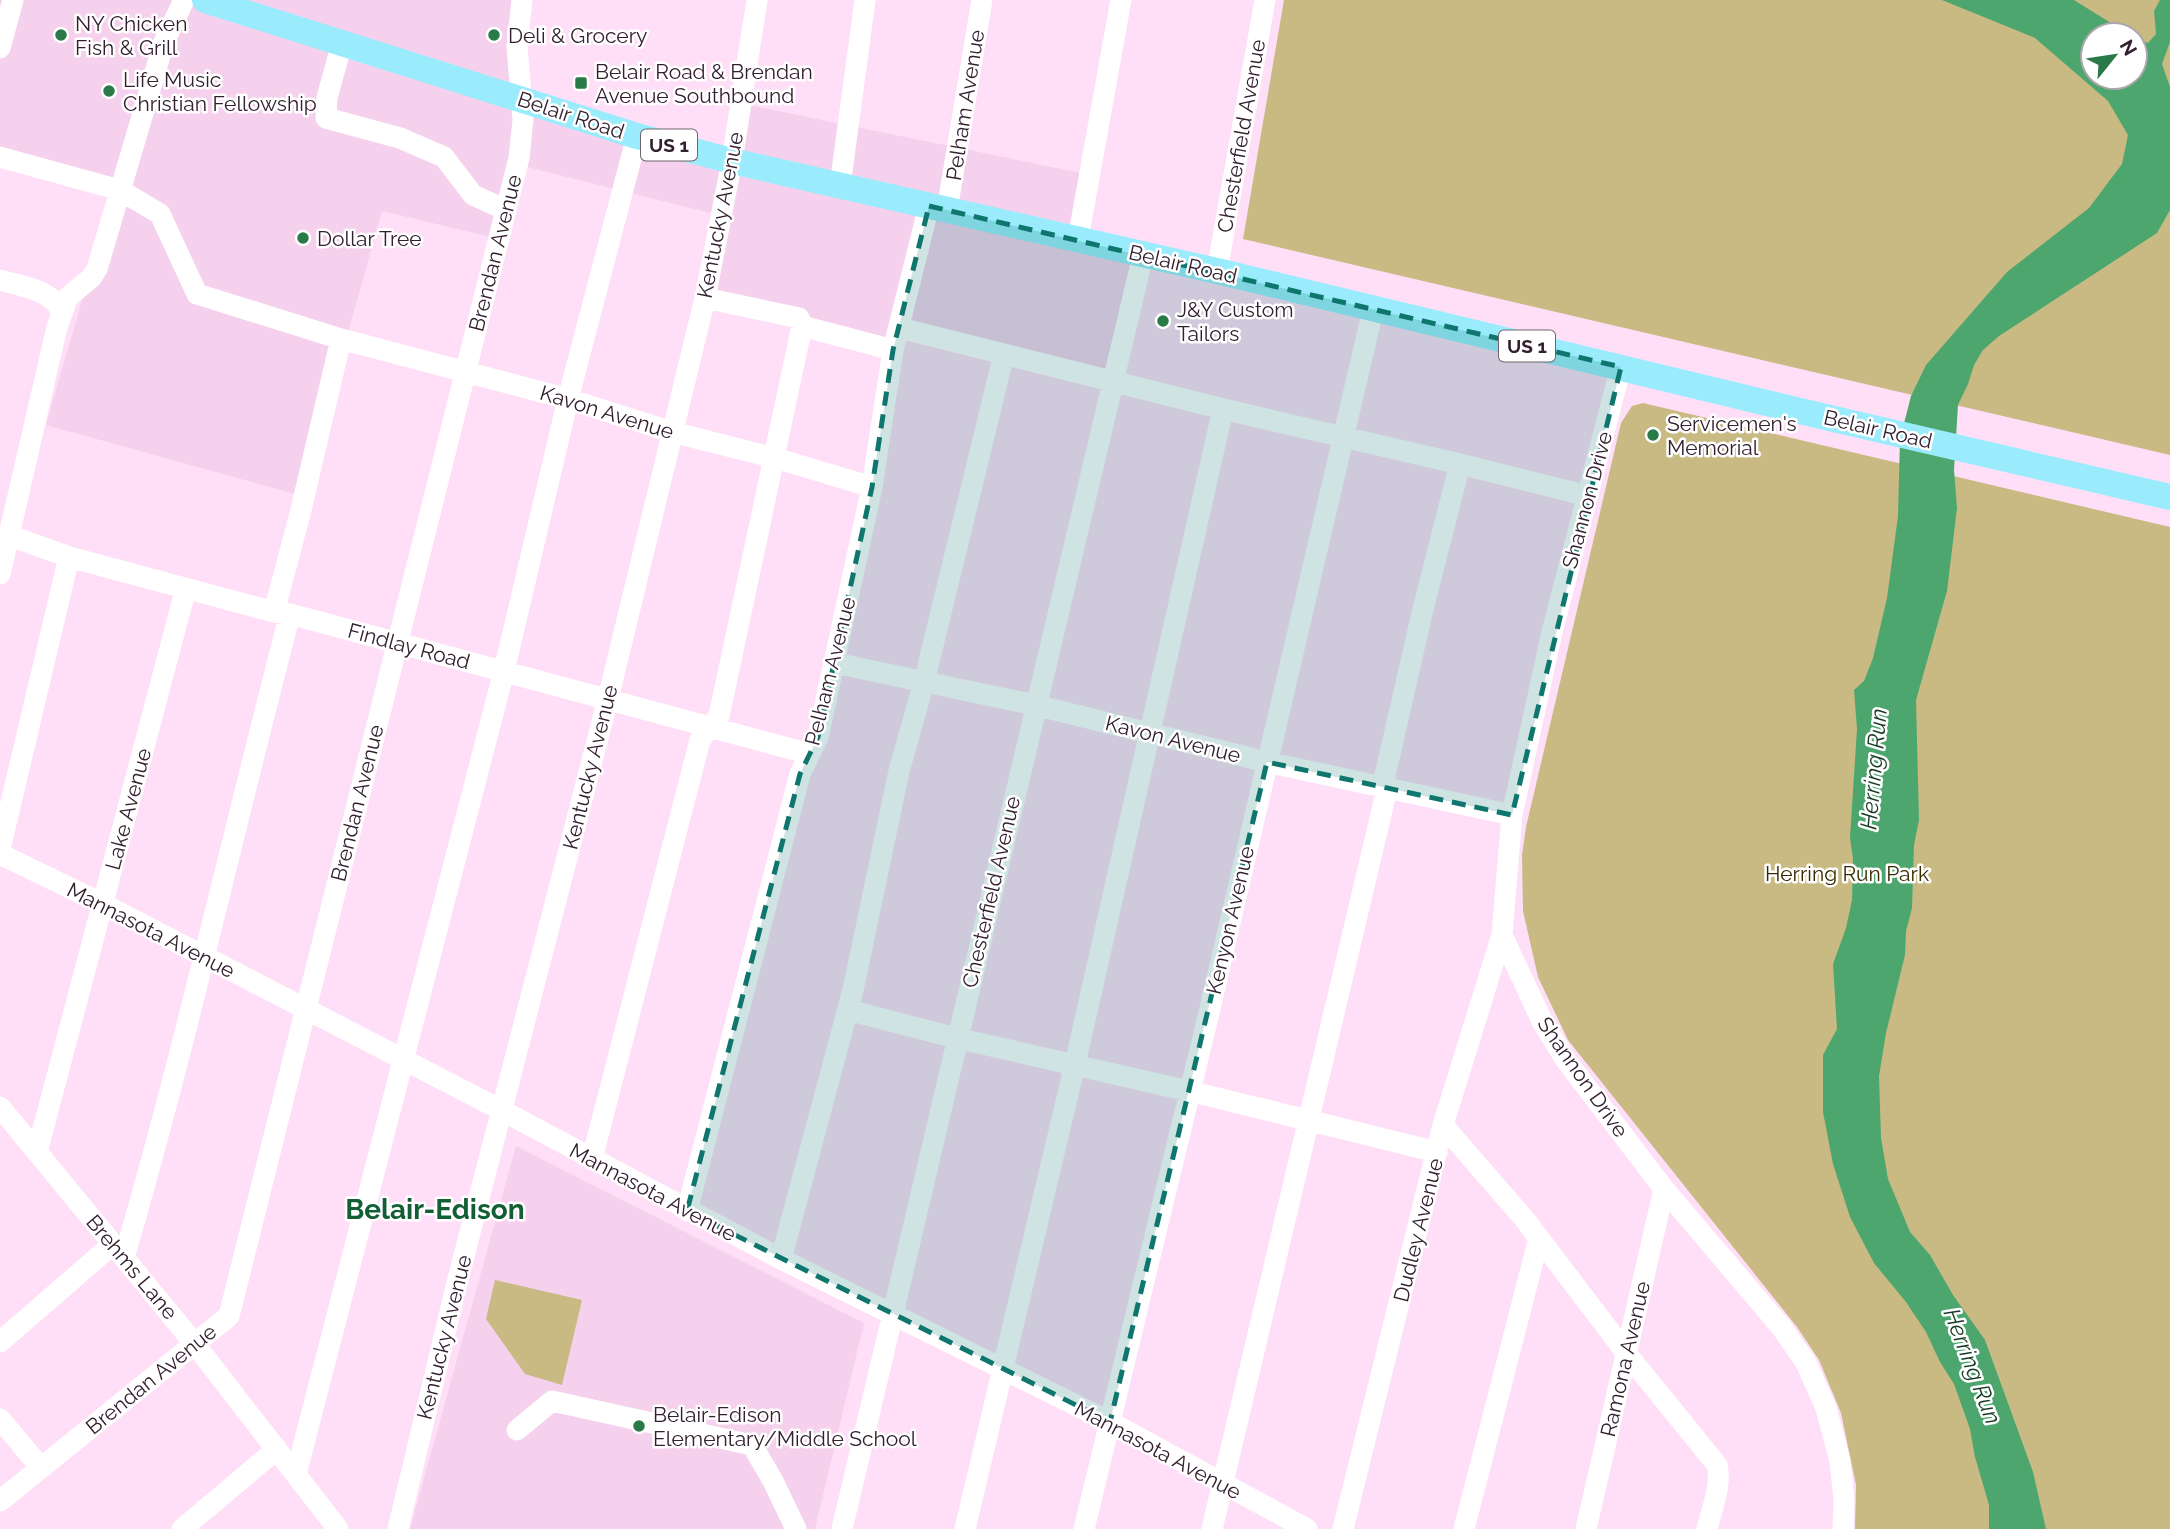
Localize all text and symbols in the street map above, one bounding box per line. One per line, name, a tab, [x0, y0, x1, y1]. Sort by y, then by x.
place label: NY Chicken Fish & Grill	[75, 11, 187, 60]
north arrow	[2079, 21, 2149, 91]
place label: Deli & Grocery	[508, 23, 647, 48]
marker: NY Chicken Fish & Grill	[53, 27, 69, 43]
marker: Deli & Grocery	[486, 27, 502, 43]
street label: Pelham Avenue	[941, 28, 989, 182]
text: N	[2116, 36, 2142, 59]
street label: Chesterfield Avenue	[1212, 37, 1270, 235]
place label: Belair Road & Brendan Avenue Southbound	[595, 59, 813, 108]
place label: Life Music Christian Fellowship	[123, 67, 317, 116]
marker: Belair Road & Brendan Avenue Southbound	[573, 75, 589, 91]
marker: Life Music Christian Fellowship	[101, 83, 117, 99]
street label: Belair Road	[515, 86, 627, 144]
road number: US 1	[641, 130, 697, 160]
street label: Kentucky Avenue	[692, 130, 748, 300]
street label: Brendan Avenue	[463, 172, 527, 334]
place label: Dollar Tree	[317, 226, 422, 251]
marker: Dollar Tree	[295, 230, 311, 246]
street label: Belair Road	[1126, 239, 1240, 289]
place label: J&Y Custom Tailors	[1177, 297, 1294, 346]
marker: J&Y Custom Tailors	[1155, 313, 1171, 329]
road number: US 1	[1499, 330, 1555, 362]
street label: Kavon Avenue	[537, 380, 677, 444]
street label: Belair Road	[1821, 404, 1935, 454]
place label: Servicemen's Memorial	[1667, 411, 1797, 460]
marker: Servicemen's Memorial	[1645, 427, 1661, 443]
street label: Shannon Drive	[1557, 429, 1617, 571]
street label: Pelham Avenue	[799, 594, 861, 748]
street label: Findlay Road	[345, 618, 473, 674]
street label: Kentucky Avenue	[557, 682, 623, 852]
water label: Herring Run	[1854, 707, 1892, 831]
street label: Kavon Avenue	[1103, 710, 1243, 768]
street label: Brendan Avenue	[325, 722, 389, 884]
street label: Lake Avenue	[100, 745, 156, 873]
street label: Chesterfield Avenue	[957, 794, 1025, 990]
street label: Kenyon Avenue	[1201, 843, 1259, 997]
park label: Herring Run Park	[1765, 861, 1929, 886]
street label: Mannasota Avenue	[63, 877, 239, 983]
street label: Shannon Drive	[1532, 1012, 1634, 1142]
street label: Mannasota Avenue	[565, 1138, 741, 1246]
street label: Dudley Avenue	[1388, 1155, 1448, 1305]
district label: Belair-Edison	[345, 1193, 525, 1226]
street label: Brehms Lane	[81, 1210, 183, 1324]
street label: Kentucky Avenue	[411, 1252, 477, 1422]
street label: Ramona Avenue	[1595, 1279, 1655, 1439]
water label: Herring Run	[1939, 1304, 2007, 1428]
street label: Brendan Avenue	[81, 1319, 221, 1439]
street label: Mannasota Avenue	[1070, 1396, 1246, 1504]
place label: Belair-Edison Elementary/Middle School	[653, 1402, 917, 1451]
marker: Belair-Edison Elementary/Middle School	[631, 1418, 647, 1434]

